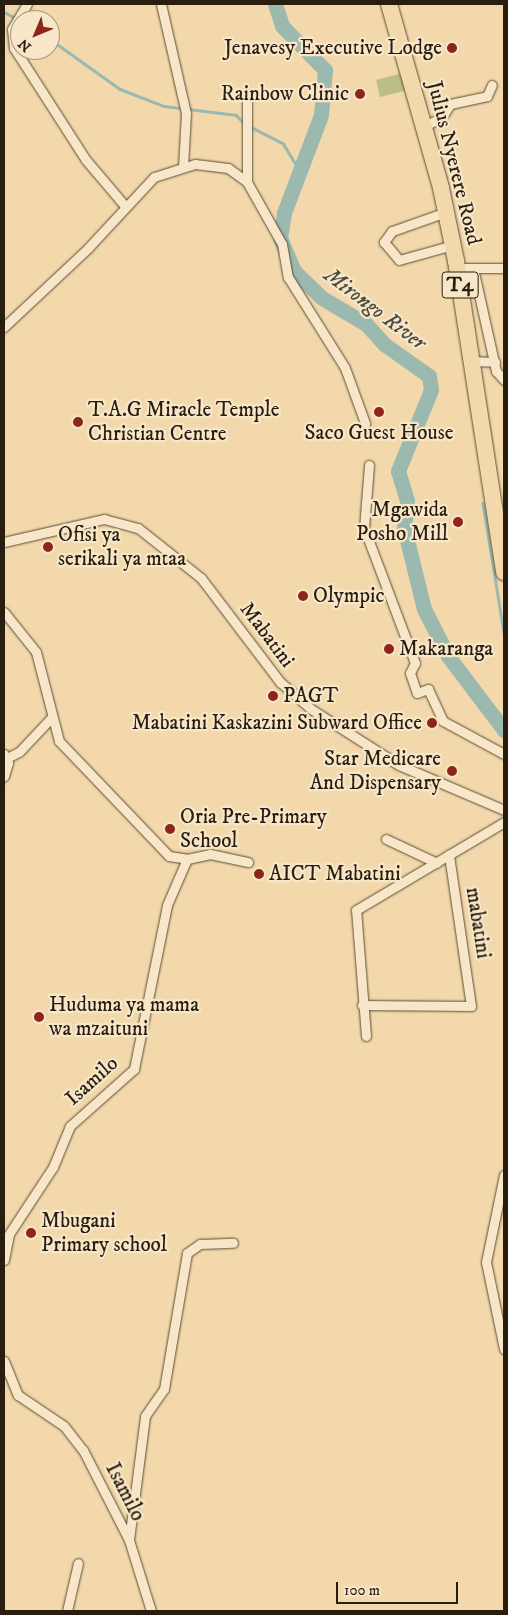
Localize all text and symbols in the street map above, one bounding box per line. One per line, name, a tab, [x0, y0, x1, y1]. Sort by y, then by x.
north arrow	[10, 10, 60, 60]
text: N	[15, 34, 36, 55]
place label: Jenavesy Executive Lodge	[224, 35, 442, 61]
marker: Jenavesy Executive Lodge	[446, 42, 458, 54]
street label: Julius Nyerere Road	[421, 79, 487, 247]
place label: Rainbow Clinic	[221, 81, 349, 107]
marker: Rainbow Clinic	[353, 87, 367, 101]
water label: Mirongo River	[319, 262, 431, 356]
road number: T4	[441, 268, 479, 302]
place label: T.A.G Miracle Temple Christian Centre	[88, 397, 279, 447]
marker: Saco Guest House	[373, 406, 385, 418]
marker: T.A.G Miracle Temple Christian Centre	[72, 416, 84, 428]
place label: Saco Guest House	[305, 420, 453, 446]
place label: Mgawida Posho Mill	[356, 497, 448, 547]
marker: Mgawida Posho Mill	[452, 516, 464, 528]
place label: Ofisi ya serikali ya mtaa	[58, 522, 186, 572]
marker: Ofisi ya serikali ya mtaa	[42, 541, 54, 553]
place label: Olympic	[313, 583, 385, 609]
marker: Olympic	[297, 590, 309, 602]
street label: Mabatini	[234, 597, 300, 673]
place label: Makaranga	[399, 636, 493, 662]
marker: Makaranga	[383, 643, 395, 655]
place label: PAGT	[283, 683, 338, 709]
marker: PAGT	[267, 690, 279, 702]
place label: Mabatini Kaskazini Subward Office	[132, 710, 422, 736]
marker: Mabatini Kaskazini Subward Office	[426, 717, 438, 729]
place label: Star Medicare And Dispensary	[310, 746, 441, 796]
marker: Star Medicare And Dispensary	[445, 764, 459, 778]
place label: Oria Pre-Primary School	[180, 804, 327, 854]
marker: Oria Pre-Primary School	[164, 823, 176, 835]
place label: AICT Mabatini	[269, 861, 401, 887]
marker: AICT Mabatini	[253, 868, 265, 880]
street label: mabatini	[460, 885, 496, 961]
place label: Huduma ya mama wa mzaituni	[49, 992, 199, 1042]
marker: Huduma ya mama wa mzaituni	[33, 1011, 45, 1023]
street label: Isamilo	[60, 1051, 124, 1111]
place label: Mbugani Primary school	[41, 1208, 167, 1258]
marker: Mbugani Primary school	[25, 1227, 37, 1239]
street label: Isamilo	[100, 1459, 150, 1525]
scale bar	[338, 1572, 460, 1604]
text: 100 m	[344, 1581, 380, 1600]

